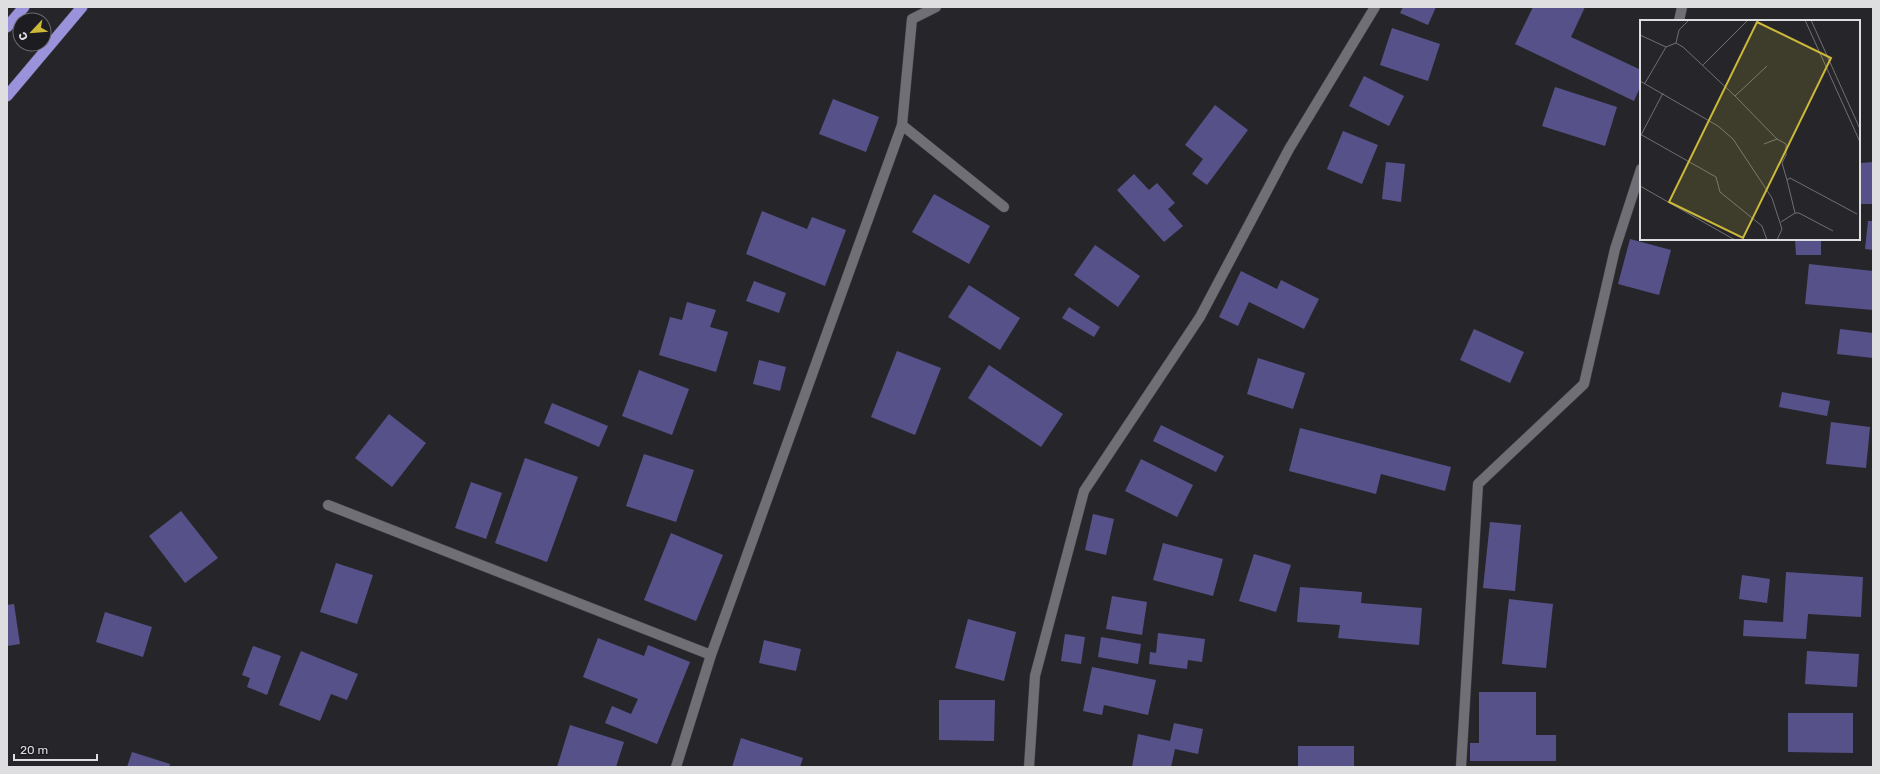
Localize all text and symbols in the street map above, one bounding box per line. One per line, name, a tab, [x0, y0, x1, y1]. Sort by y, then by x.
north arrow	[12, 12, 52, 52]
inset map	[1640, 20, 1860, 240]
text: С	[16, 30, 31, 42]
scale bar	[14, 736, 97, 762]
text: 20 m	[20, 743, 48, 757]

